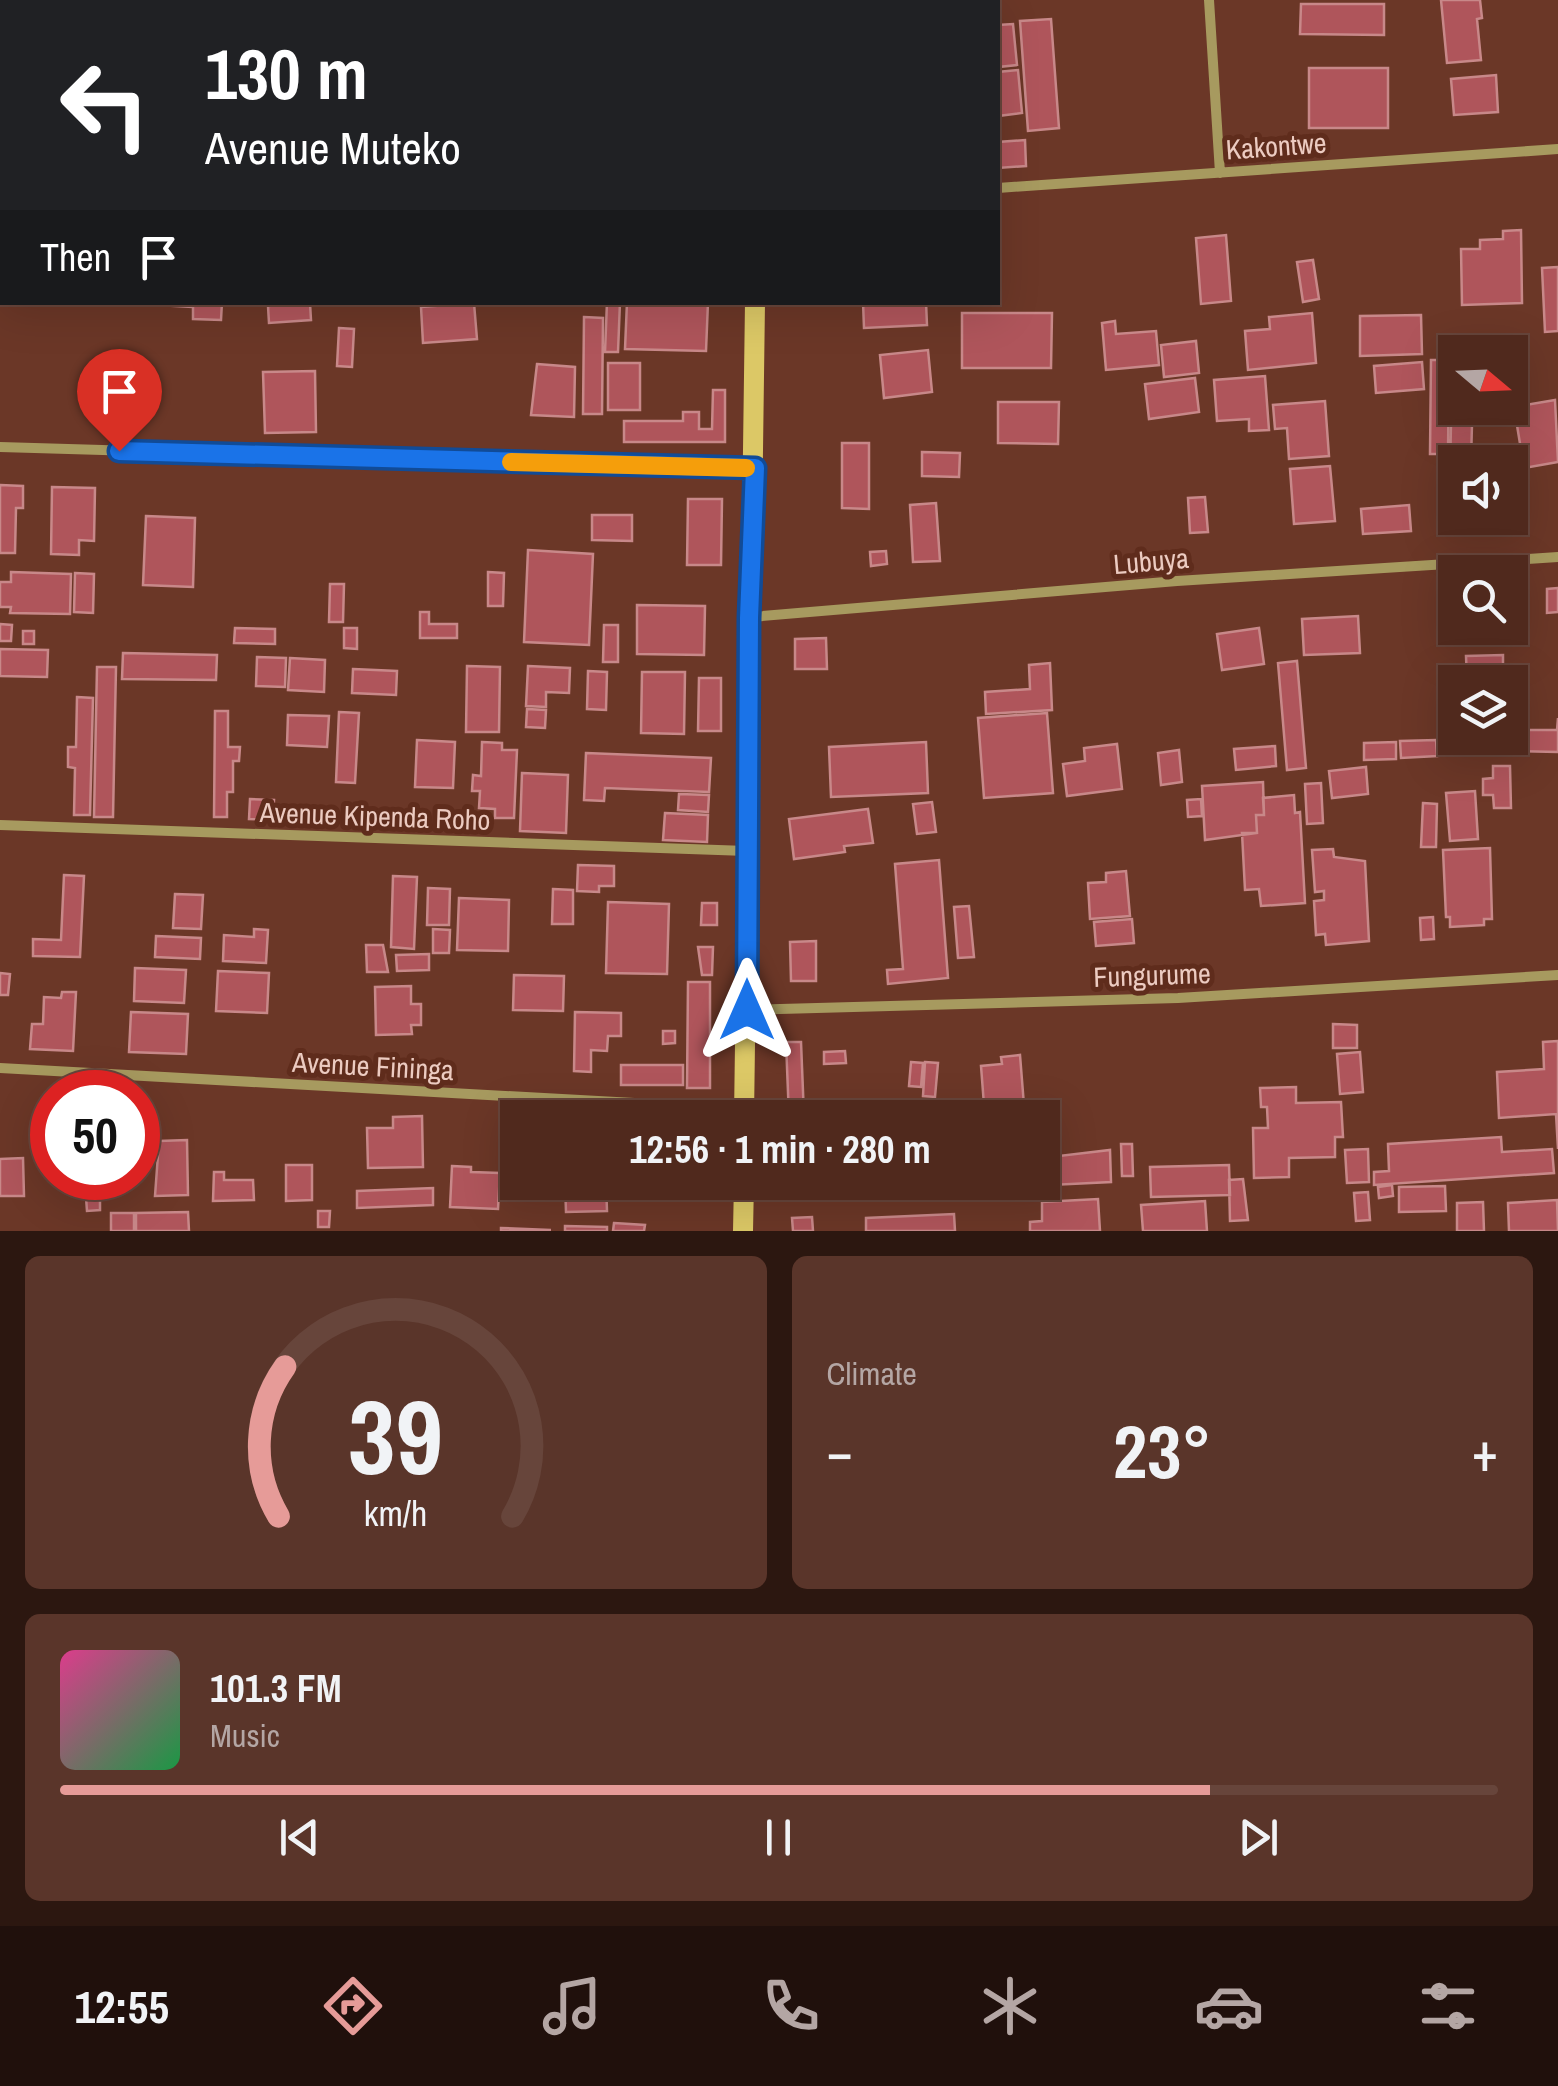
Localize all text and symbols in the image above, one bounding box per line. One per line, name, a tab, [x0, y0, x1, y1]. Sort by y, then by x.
text: 130 m	[205, 27, 368, 121]
icon: left	[40, 40, 170, 170]
text: Avenue Muteko	[205, 117, 461, 178]
street label: Kakontwe	[1224, 124, 1328, 168]
icon: arrive	[131, 230, 186, 285]
text: Then	[40, 232, 111, 283]
north arrow	[1438, 335, 1528, 425]
map controls	[1438, 335, 1528, 755]
pin	[77, 349, 162, 452]
icon: arrive	[92, 364, 147, 419]
button: sound	[1438, 445, 1528, 535]
street label: Lubuya	[1112, 539, 1190, 583]
button: search	[1438, 555, 1528, 645]
button: layers	[1438, 665, 1528, 755]
street label: Avenue Kipenda Roho	[258, 793, 491, 839]
street label: Fungurume	[1093, 954, 1211, 996]
position arrow	[695, 958, 799, 1062]
street label: Avenue Fininga	[290, 1043, 455, 1089]
speed limit sign: 50	[30, 1070, 160, 1200]
text: 12:56 · 1 min · 280 m	[629, 1124, 931, 1175]
text: Climate	[827, 1352, 917, 1395]
text: 39	[348, 1366, 443, 1506]
text: 23°	[1113, 1400, 1211, 1501]
text: −	[827, 1414, 853, 1488]
text: +	[1472, 1414, 1498, 1488]
text: km/h	[364, 1489, 428, 1537]
text: 101.3 FM	[210, 1663, 342, 1714]
text: Music	[210, 1714, 280, 1757]
icon: previous	[272, 1810, 327, 1865]
icon: pause	[751, 1810, 806, 1865]
icon: next	[1231, 1810, 1286, 1865]
icon: directions	[318, 1971, 388, 2041]
icon: music	[537, 1971, 607, 2041]
icon: phone	[756, 1971, 826, 2041]
icon: climate	[975, 1971, 1045, 2041]
icon: car	[1194, 1971, 1264, 2041]
icon: filters	[1413, 1971, 1483, 2041]
text: 12:55	[75, 1976, 169, 2037]

